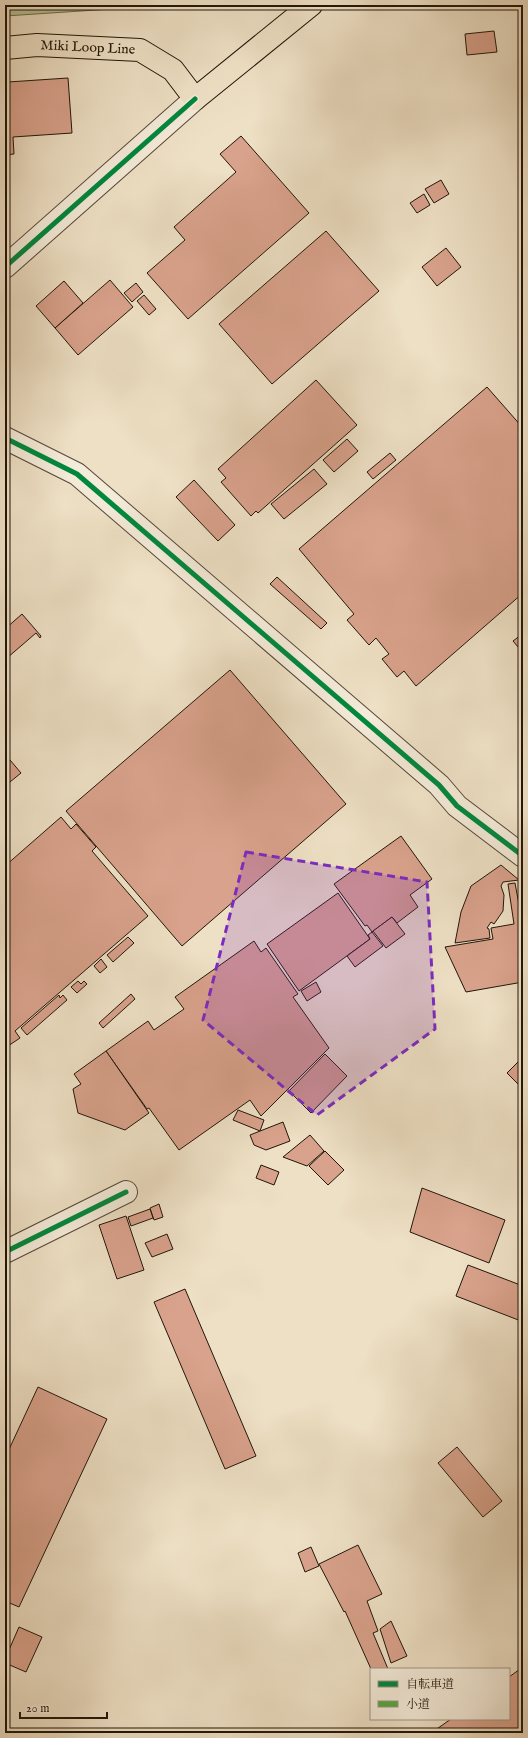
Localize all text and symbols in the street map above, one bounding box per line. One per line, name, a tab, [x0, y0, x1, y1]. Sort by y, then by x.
street label: Miki Loop Line	[40, 36, 136, 59]
legend	[370, 1668, 510, 1720]
text: 自転車道	[406, 1677, 454, 1692]
scale bar	[20, 1694, 107, 1720]
text: 小道	[406, 1697, 430, 1712]
text: 20 m	[26, 1701, 49, 1716]

